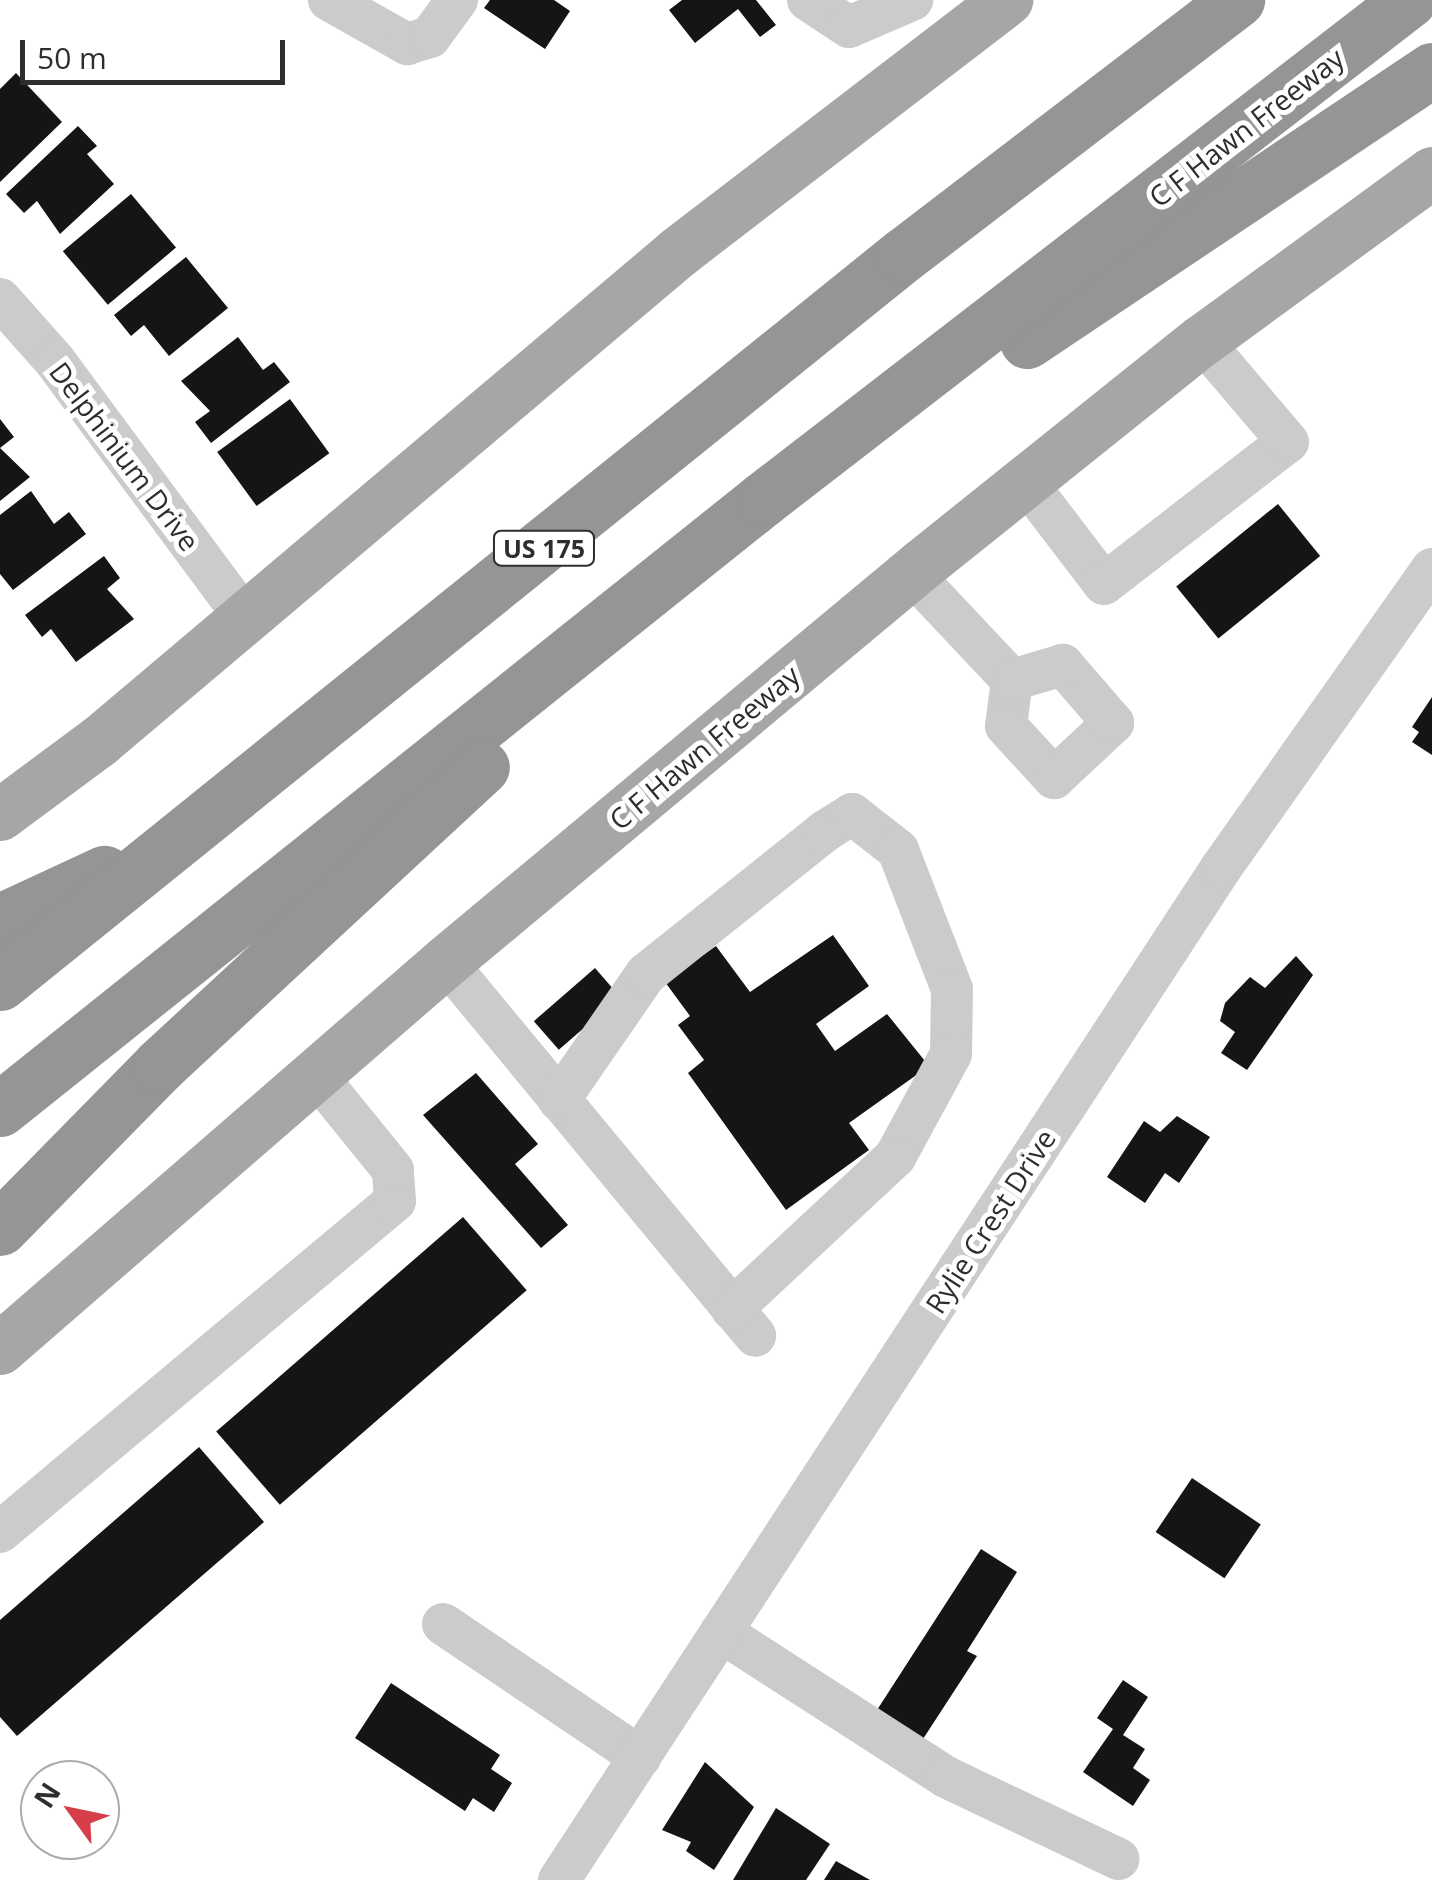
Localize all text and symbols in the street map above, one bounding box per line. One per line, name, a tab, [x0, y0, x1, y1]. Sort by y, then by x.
scale bar	[25, 20, 290, 82]
text: 50 m	[37, 37, 107, 78]
street label: C F Hawn Freeway	[1142, 41, 1350, 213]
street label: Delphinium Drive	[43, 355, 207, 557]
road number: US 175	[492, 528, 596, 568]
street label: C F Hawn Freeway	[602, 658, 806, 836]
street label: Rylie Crest Drive	[918, 1123, 1062, 1319]
north arrow	[20, 1760, 120, 1860]
text: N	[24, 1775, 69, 1815]

